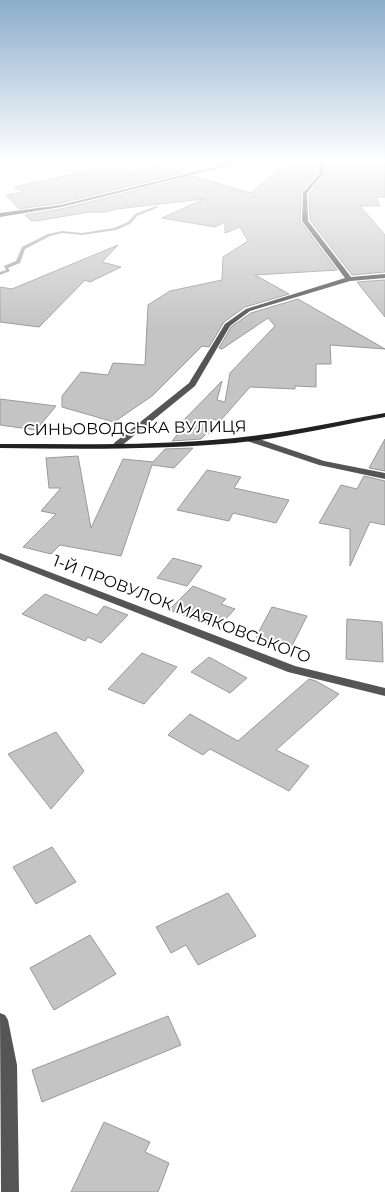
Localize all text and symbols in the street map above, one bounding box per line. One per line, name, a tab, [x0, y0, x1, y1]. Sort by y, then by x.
street label: СИНЬОВОДСЬКА ВУЛИЦЯ	[23, 417, 247, 439]
street label: 1-Й ПРОВУЛОК МАЯКОВСЬКОГО	[50, 551, 314, 667]

